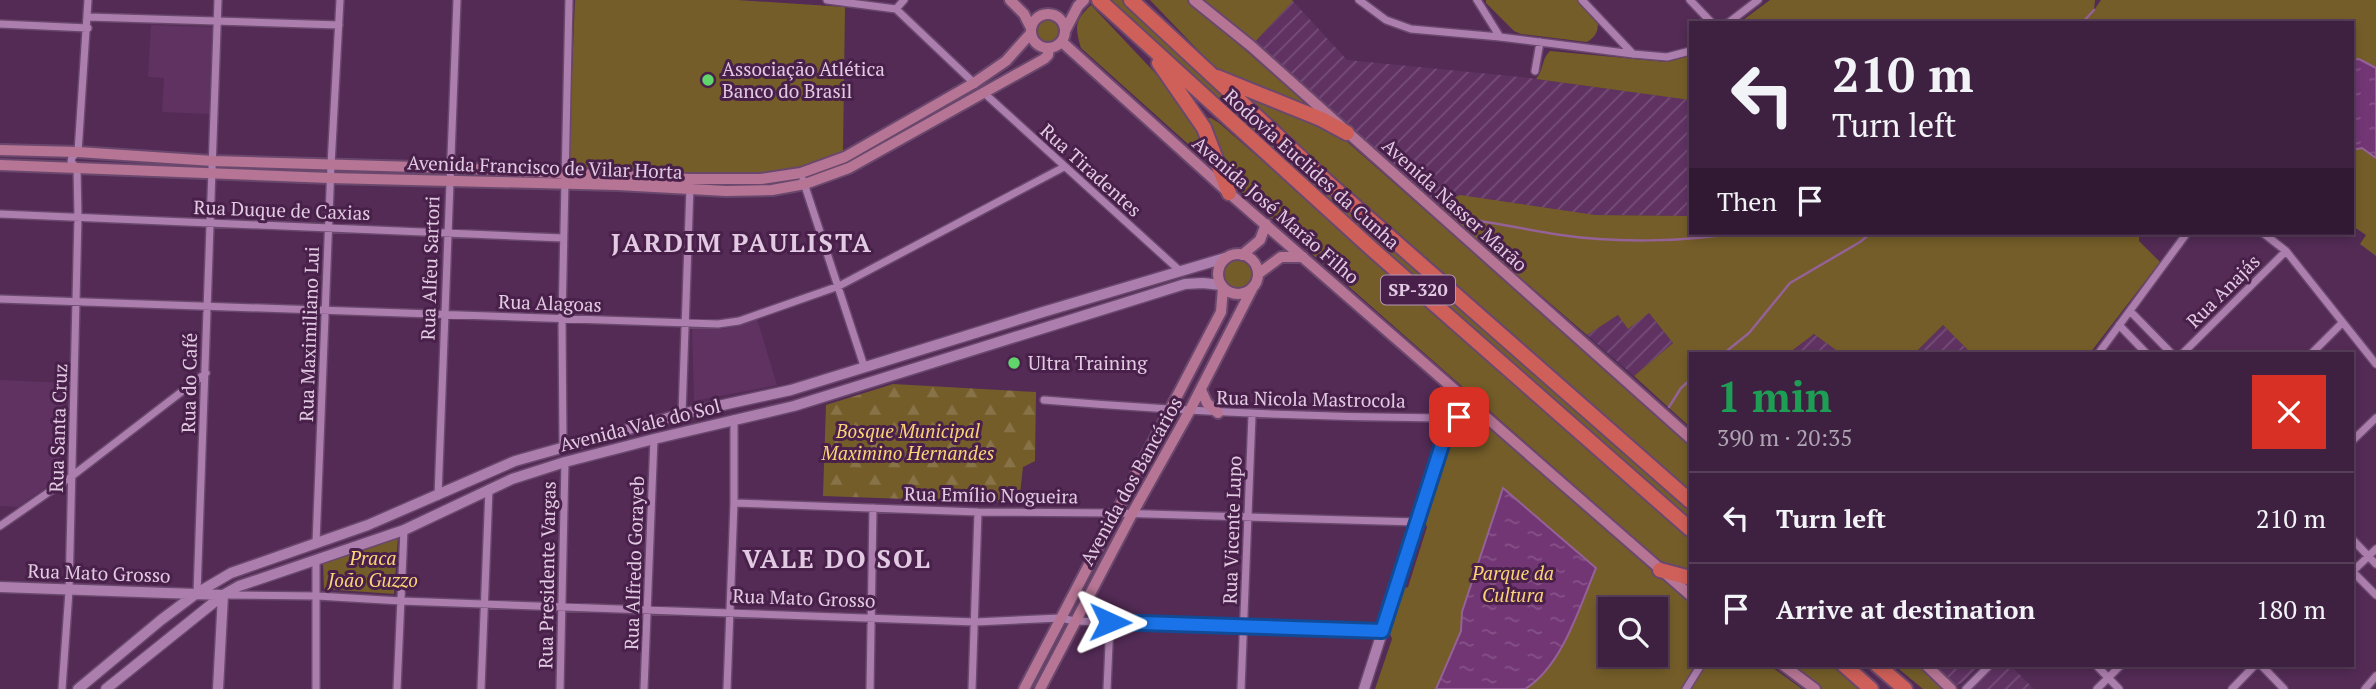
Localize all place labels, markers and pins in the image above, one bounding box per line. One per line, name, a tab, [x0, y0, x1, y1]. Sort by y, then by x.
place label: Associação Atlética Banco do Brasil	[722, 56, 885, 103]
marker: Associação Atlética Banco do Brasil	[700, 72, 716, 88]
place label: Ultra Training	[1028, 350, 1148, 375]
marker: Ultra Training	[1006, 355, 1022, 371]
pin	[1429, 387, 1489, 447]

